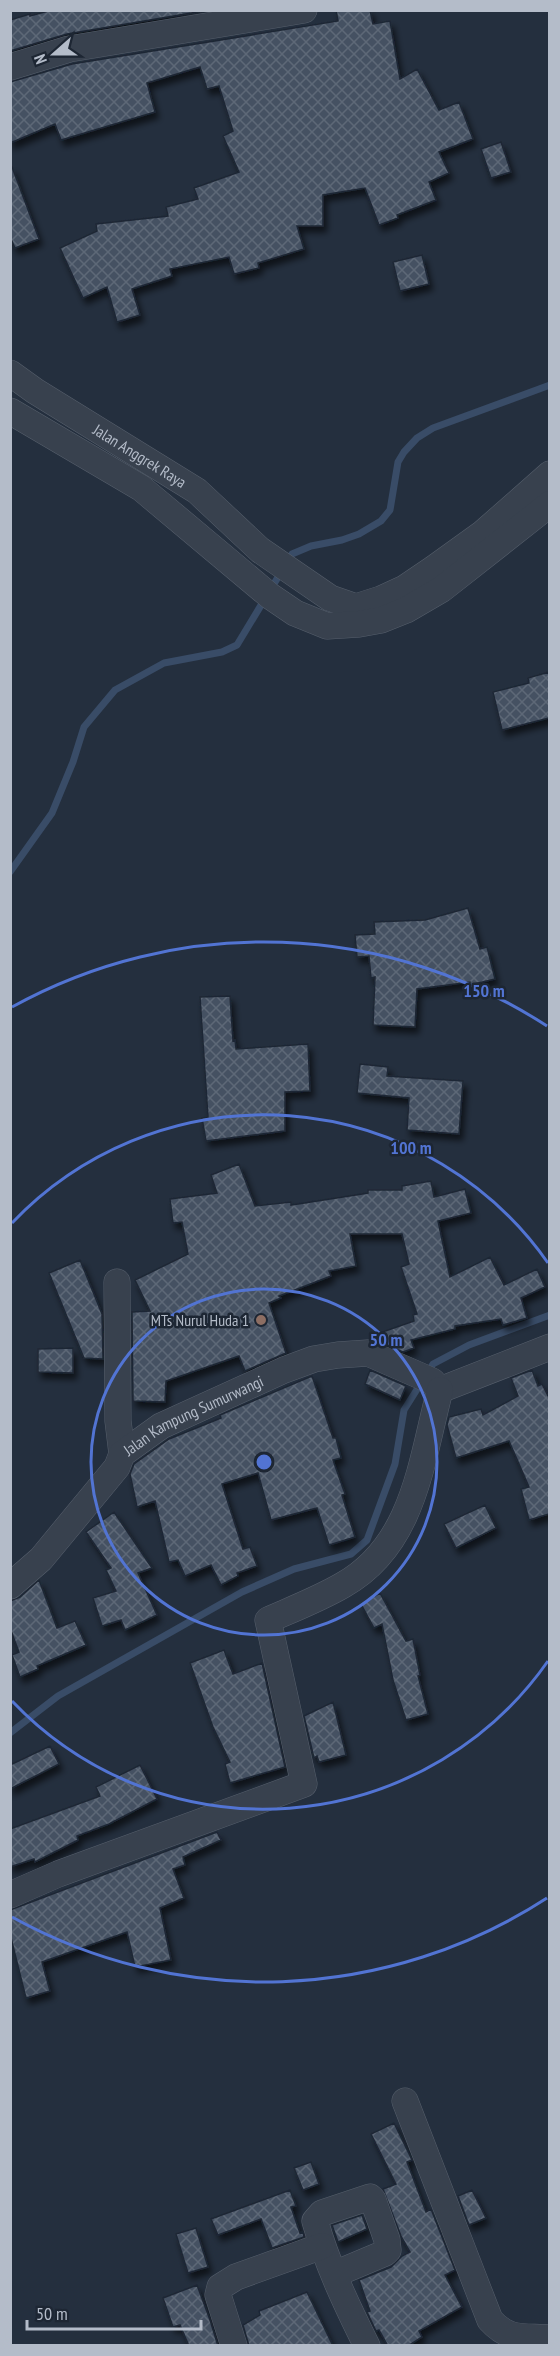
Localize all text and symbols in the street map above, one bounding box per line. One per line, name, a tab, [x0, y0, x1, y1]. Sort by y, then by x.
north arrow	[24, 24, 84, 84]
text: N	[29, 52, 51, 67]
street label: Jalan Anggrek Raya	[89, 419, 190, 492]
text: 150 m	[463, 979, 505, 1002]
text: 100 m	[390, 1136, 432, 1159]
place label: MTs Nurul Huda 1	[151, 1310, 249, 1330]
marker: MTs Nurul Huda 1	[254, 1313, 268, 1327]
text: 50 m	[370, 1328, 402, 1351]
street label: Jalan Kampung Sumurwangi	[119, 1371, 266, 1460]
centre of rings	[254, 1452, 274, 1472]
scale bar	[27, 2293, 201, 2331]
text: 50 m	[36, 2302, 68, 2325]

